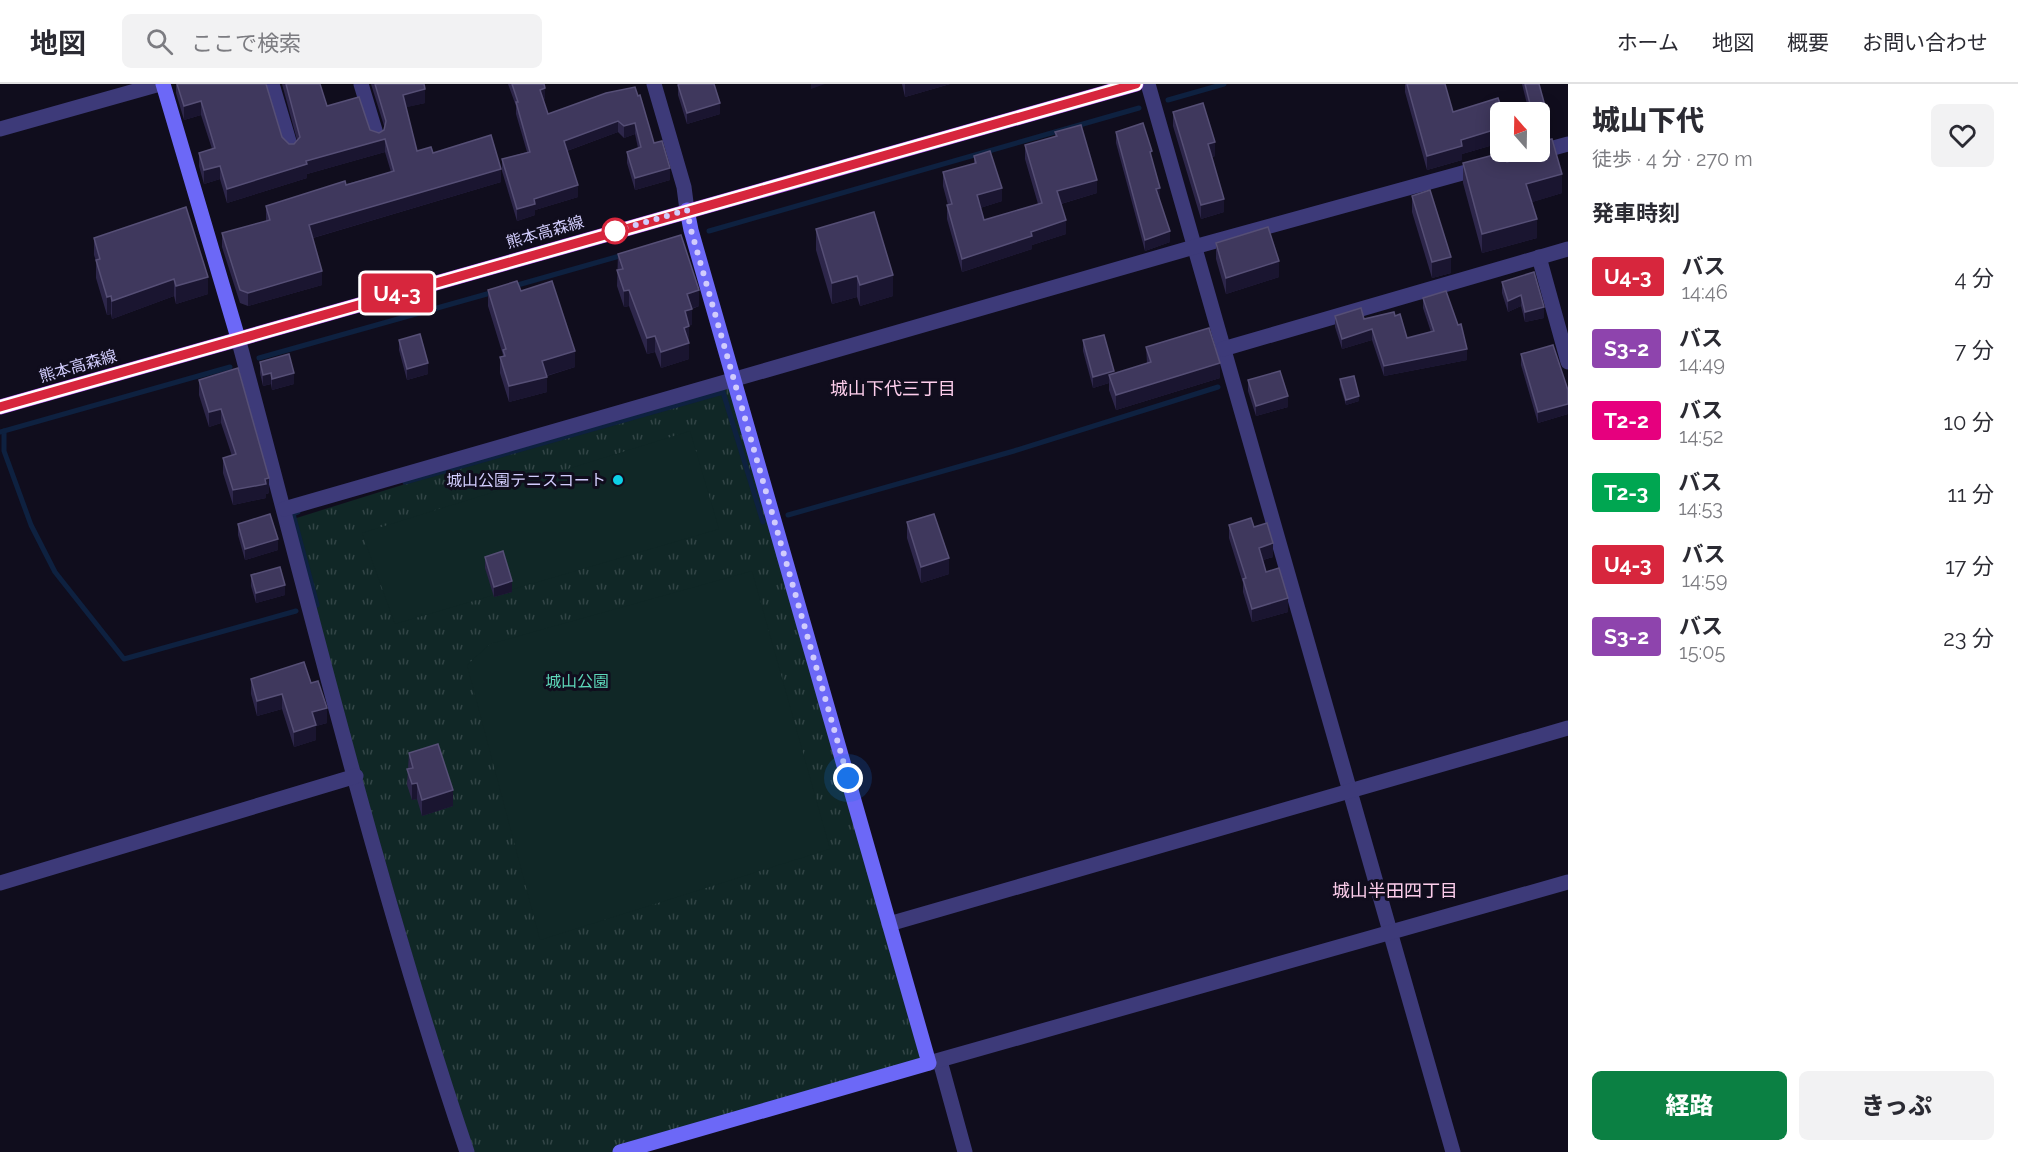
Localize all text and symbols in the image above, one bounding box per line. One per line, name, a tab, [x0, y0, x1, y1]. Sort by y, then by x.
search box	[122, 14, 542, 68]
icon: search	[143, 25, 176, 58]
text: 地図	[30, 27, 86, 60]
text: ここで検索	[191, 30, 301, 56]
text: ホーム	[1617, 30, 1679, 55]
text: 地図	[1712, 30, 1754, 55]
text: 概要	[1787, 30, 1829, 55]
text: お問い合わせ	[1862, 30, 1988, 55]
north arrow	[1490, 102, 1550, 162]
map controls	[1490, 102, 1550, 162]
text: 城山下代	[1592, 104, 1704, 137]
button: heart	[1931, 104, 1994, 167]
text: 徒歩 · 4 分 · 270 m	[1592, 147, 1753, 171]
text: 発車時刻	[1592, 200, 1680, 226]
street label: 熊本高森線	[504, 212, 586, 252]
unlabelled marker	[602, 218, 628, 244]
text: バス	[1682, 253, 1726, 279]
text: U4-3	[1604, 264, 1652, 289]
text: 4 分	[1954, 265, 1994, 291]
line badge: U4-3	[355, 274, 439, 312]
text: 14:46	[1682, 280, 1728, 304]
text: U4-3	[373, 281, 421, 306]
text: バス	[1679, 325, 1723, 351]
text: S3-2	[1604, 336, 1649, 361]
text: 7 分	[1955, 337, 1994, 363]
street label: 熊本高森線	[37, 346, 119, 386]
text: 14:49	[1679, 352, 1725, 376]
district label: 城山下代三丁目	[830, 378, 956, 399]
text: バス	[1679, 397, 1723, 423]
text: T2-2	[1604, 408, 1649, 433]
text: 10 分	[1944, 409, 1994, 435]
text: 14:52	[1679, 424, 1723, 448]
text: バス	[1678, 469, 1722, 495]
place label: 城山公園テニスコート	[446, 471, 606, 490]
marker: 城山公園テニスコート	[611, 473, 625, 487]
text: T2-3	[1604, 480, 1648, 505]
text: 11 分	[1948, 481, 1994, 507]
text: 14:53	[1678, 496, 1723, 520]
text: バス	[1682, 541, 1726, 567]
text: U4-3	[1604, 552, 1652, 577]
text: 17 分	[1945, 553, 1994, 579]
text: 14:59	[1682, 568, 1727, 592]
text: バス	[1679, 613, 1723, 639]
text: S3-2	[1604, 624, 1649, 649]
text: 23 分	[1943, 625, 1994, 651]
text: 15:05	[1679, 640, 1725, 664]
park label: 城山公園	[545, 672, 609, 691]
your location	[833, 763, 863, 793]
district label: 城山半田四丁目	[1332, 880, 1458, 901]
button: 経路	[1592, 1071, 1787, 1140]
button: きっぷ	[1799, 1071, 1994, 1140]

